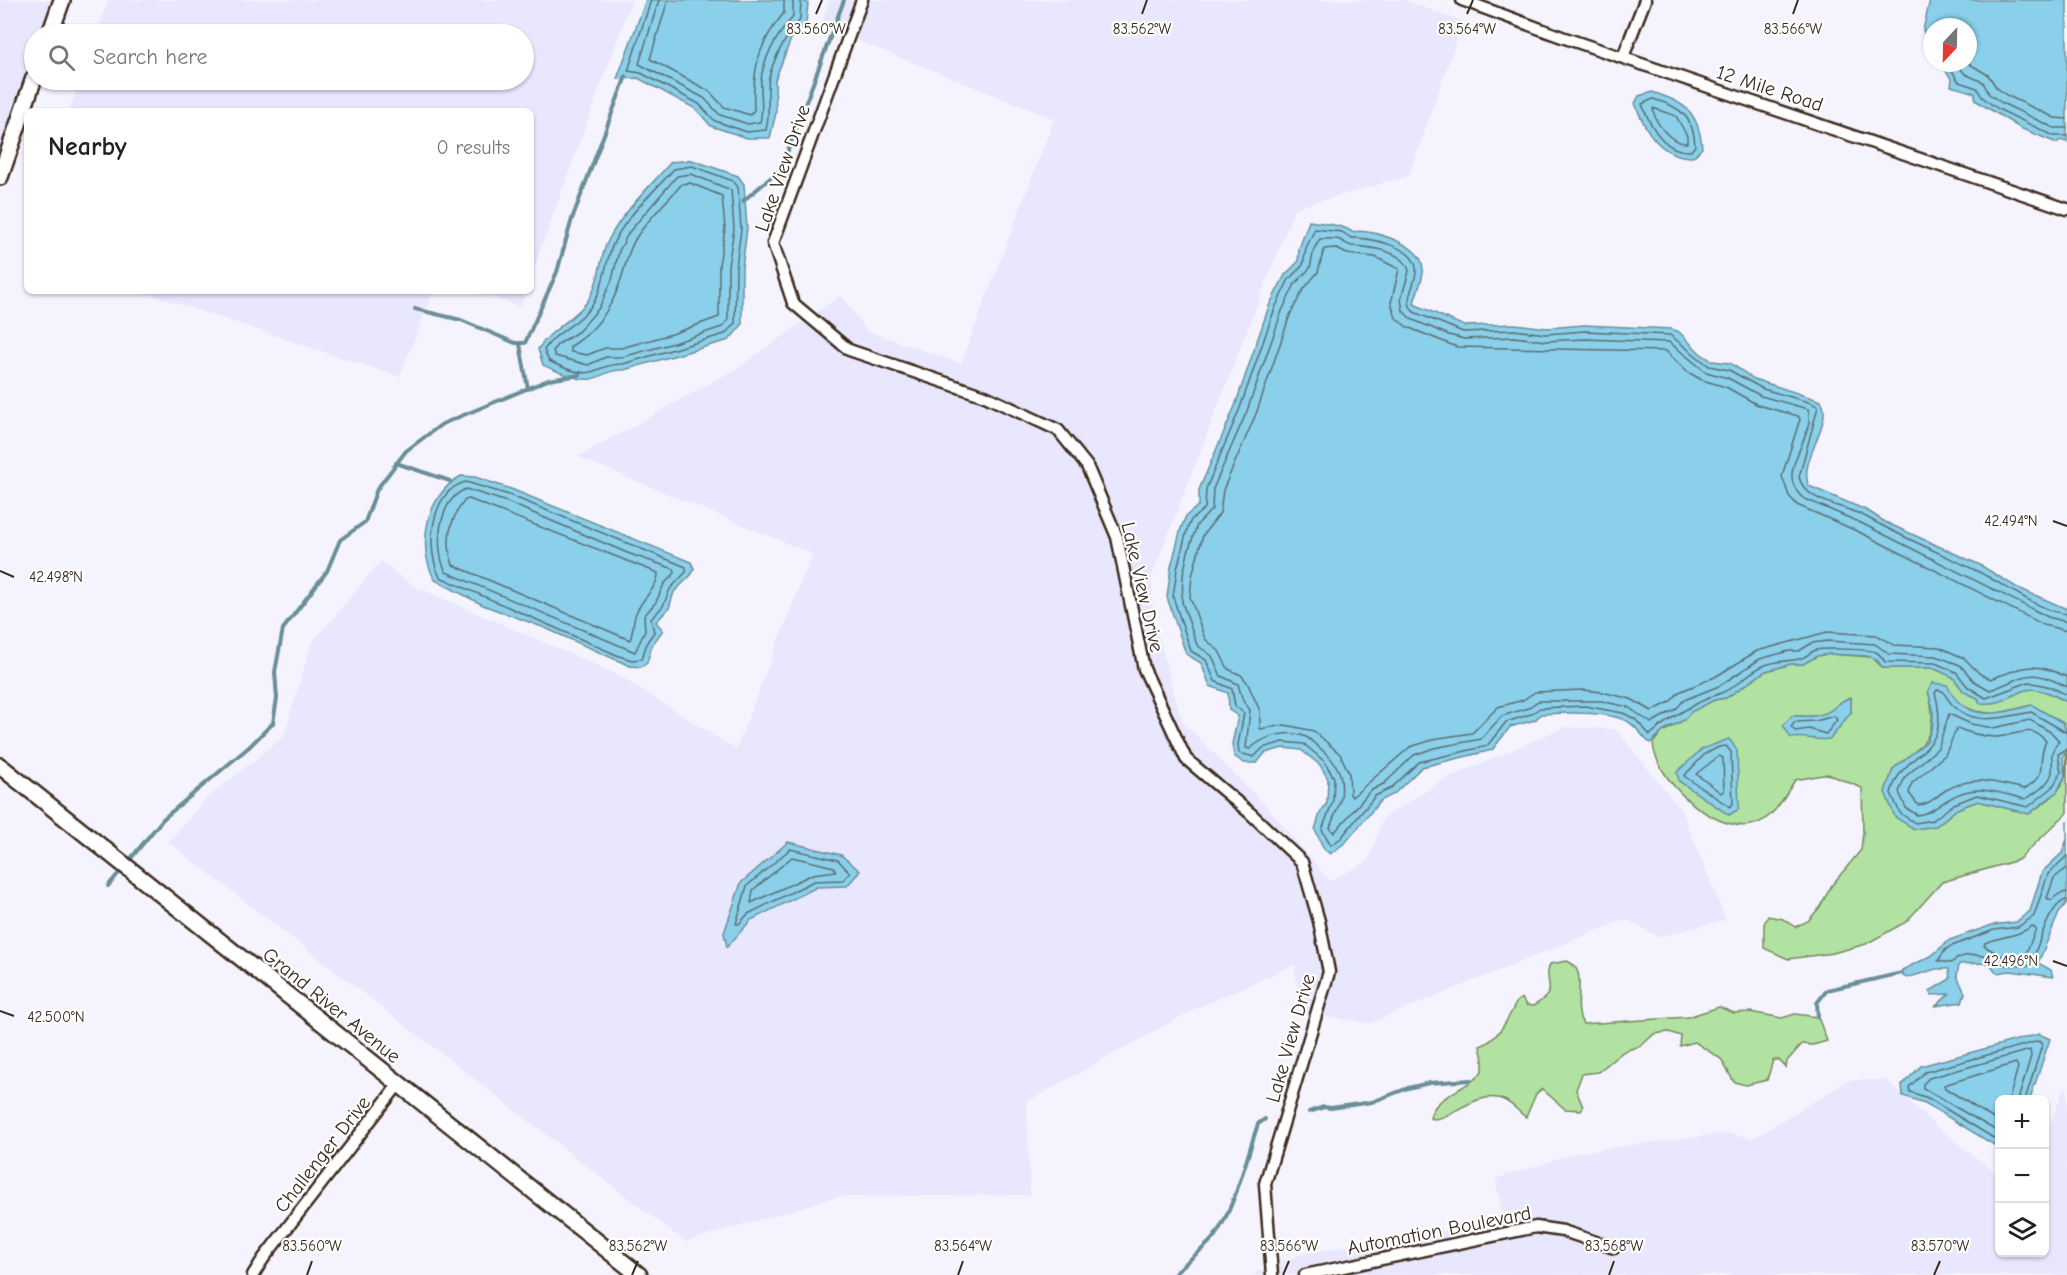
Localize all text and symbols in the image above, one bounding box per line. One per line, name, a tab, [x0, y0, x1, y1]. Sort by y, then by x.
north arrow	[1923, 18, 1977, 72]
text: 83.560°W	[786, 20, 846, 38]
text: 83.562°W	[1113, 20, 1171, 38]
text: 83.564°W	[1438, 20, 1496, 38]
text: 83.566°W	[1764, 20, 1822, 38]
search box	[24, 24, 534, 90]
icon: search	[45, 41, 78, 74]
text: Search here	[93, 44, 208, 70]
street label: 12 Mile Road	[1714, 60, 1826, 117]
street label: Lake View Drive	[750, 102, 815, 235]
text: Nearby	[48, 132, 127, 162]
text: 0 results	[437, 136, 510, 159]
text: 42.494°N	[1984, 512, 2038, 530]
street label: Lake View Drive	[1116, 520, 1169, 654]
text: 42.498°N	[29, 568, 83, 586]
street label: Grand River Avenue	[258, 943, 405, 1068]
text: 42.496°N	[1984, 952, 2038, 970]
street label: Lake View Drive	[1261, 971, 1320, 1105]
text: 42.500°N	[27, 1008, 85, 1026]
street label: Challenger Drive	[270, 1091, 375, 1217]
map controls	[1995, 1095, 2049, 1257]
button: +	[1995, 1095, 2049, 1149]
button: −	[1995, 1149, 2049, 1203]
street label: Automation Boulevard	[1345, 1201, 1533, 1260]
button: layers	[1995, 1203, 2049, 1257]
text: 83.560°W	[282, 1237, 342, 1255]
text: 83.562°W	[609, 1237, 667, 1255]
text: 83.564°W	[934, 1237, 992, 1255]
text: 83.566°W	[1260, 1237, 1318, 1255]
text: 83.568°W	[1585, 1237, 1643, 1255]
text: 83.570°W	[1911, 1237, 1969, 1255]

